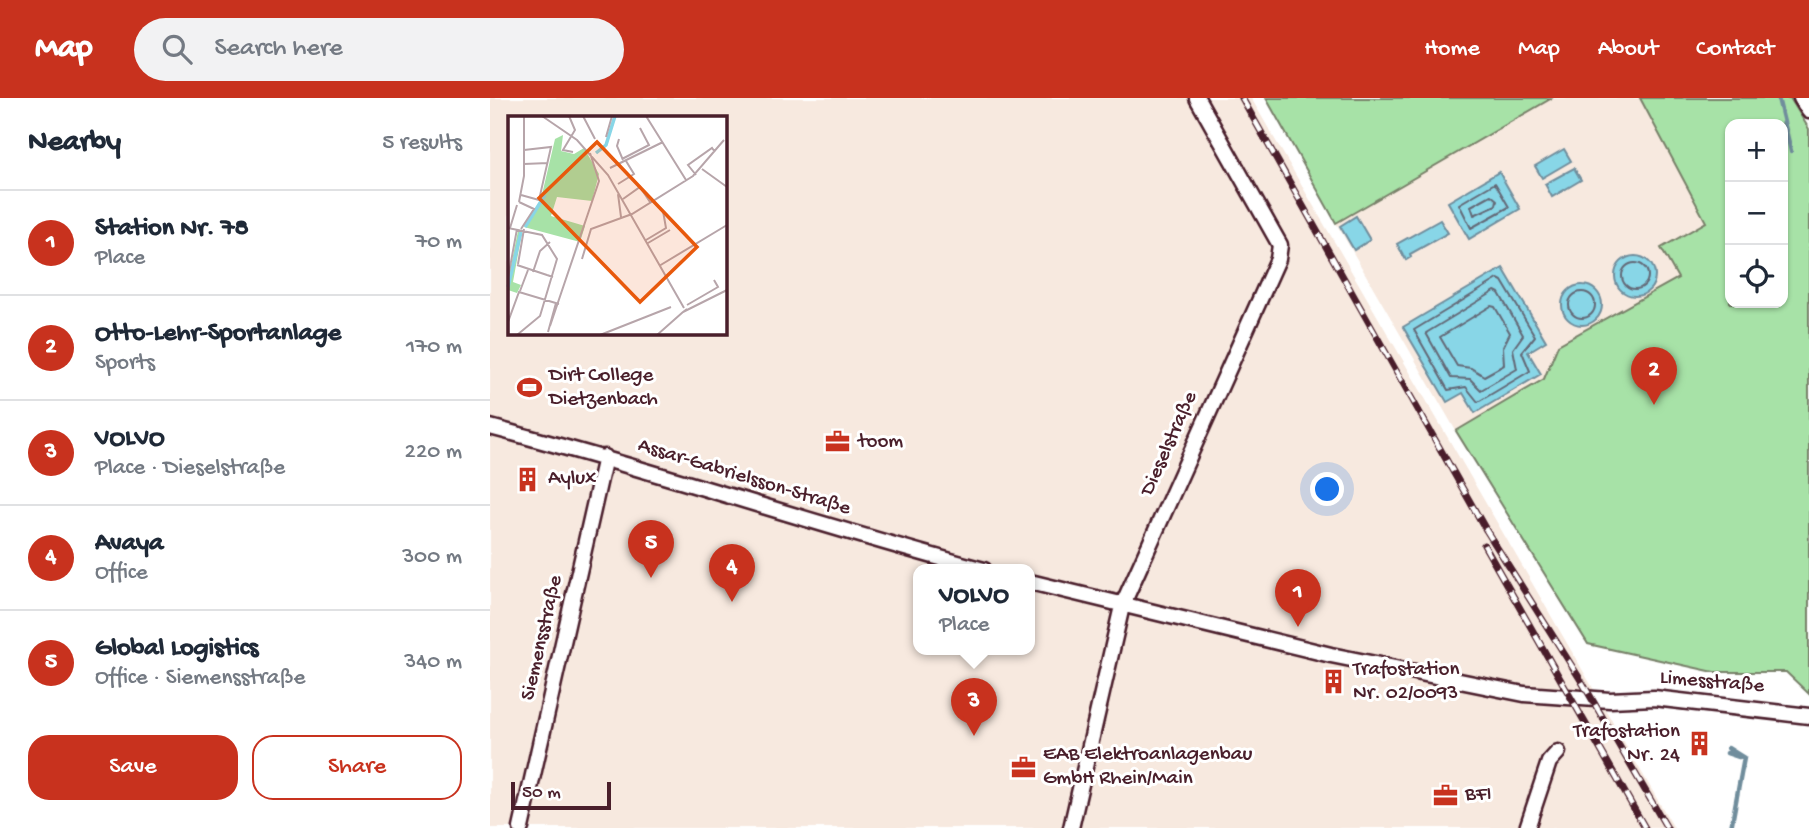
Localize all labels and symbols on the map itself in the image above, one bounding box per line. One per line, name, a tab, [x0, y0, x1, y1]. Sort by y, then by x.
inset map	[508, 116, 726, 334]
pin: 2	[1631, 347, 1677, 405]
place label: Dirt College Dietzenbach	[547, 364, 658, 413]
sports icon: Dirt College Dietzenbach	[515, 374, 543, 402]
street label: Dieselstraße	[1135, 387, 1205, 502]
office icon: toom	[824, 428, 852, 456]
place label: toom	[856, 430, 903, 455]
street label: Assar-Gabrielsson-Straße	[635, 434, 854, 523]
building icon: Aylux	[514, 465, 542, 493]
place label: Aylux	[548, 467, 596, 492]
your location	[1310, 472, 1344, 506]
pin: 5	[628, 520, 674, 578]
pin: 4	[709, 544, 755, 602]
pin: 1	[1275, 569, 1321, 627]
street label: Siemensstraße	[516, 572, 570, 703]
place label: Trafostation Nr. 02/0093	[1352, 658, 1459, 707]
street label: Limesstraße	[1659, 666, 1766, 700]
building icon: Trafostation Nr. 02/0093	[1319, 668, 1347, 696]
pin: 3	[951, 678, 997, 736]
place label: Trafostation Nr. 24	[1573, 720, 1680, 769]
building icon: Trafostation Nr. 24	[1686, 730, 1714, 758]
place label: EAB Elektroanlagenbau GmbH Rhein/Main	[1043, 743, 1252, 792]
office icon: EAB Elektroanlagenbau GmbH Rhein/Main	[1009, 753, 1037, 781]
scale bar	[511, 779, 611, 811]
office icon: BFI	[1431, 781, 1459, 809]
place label: BFI	[1464, 783, 1492, 808]

